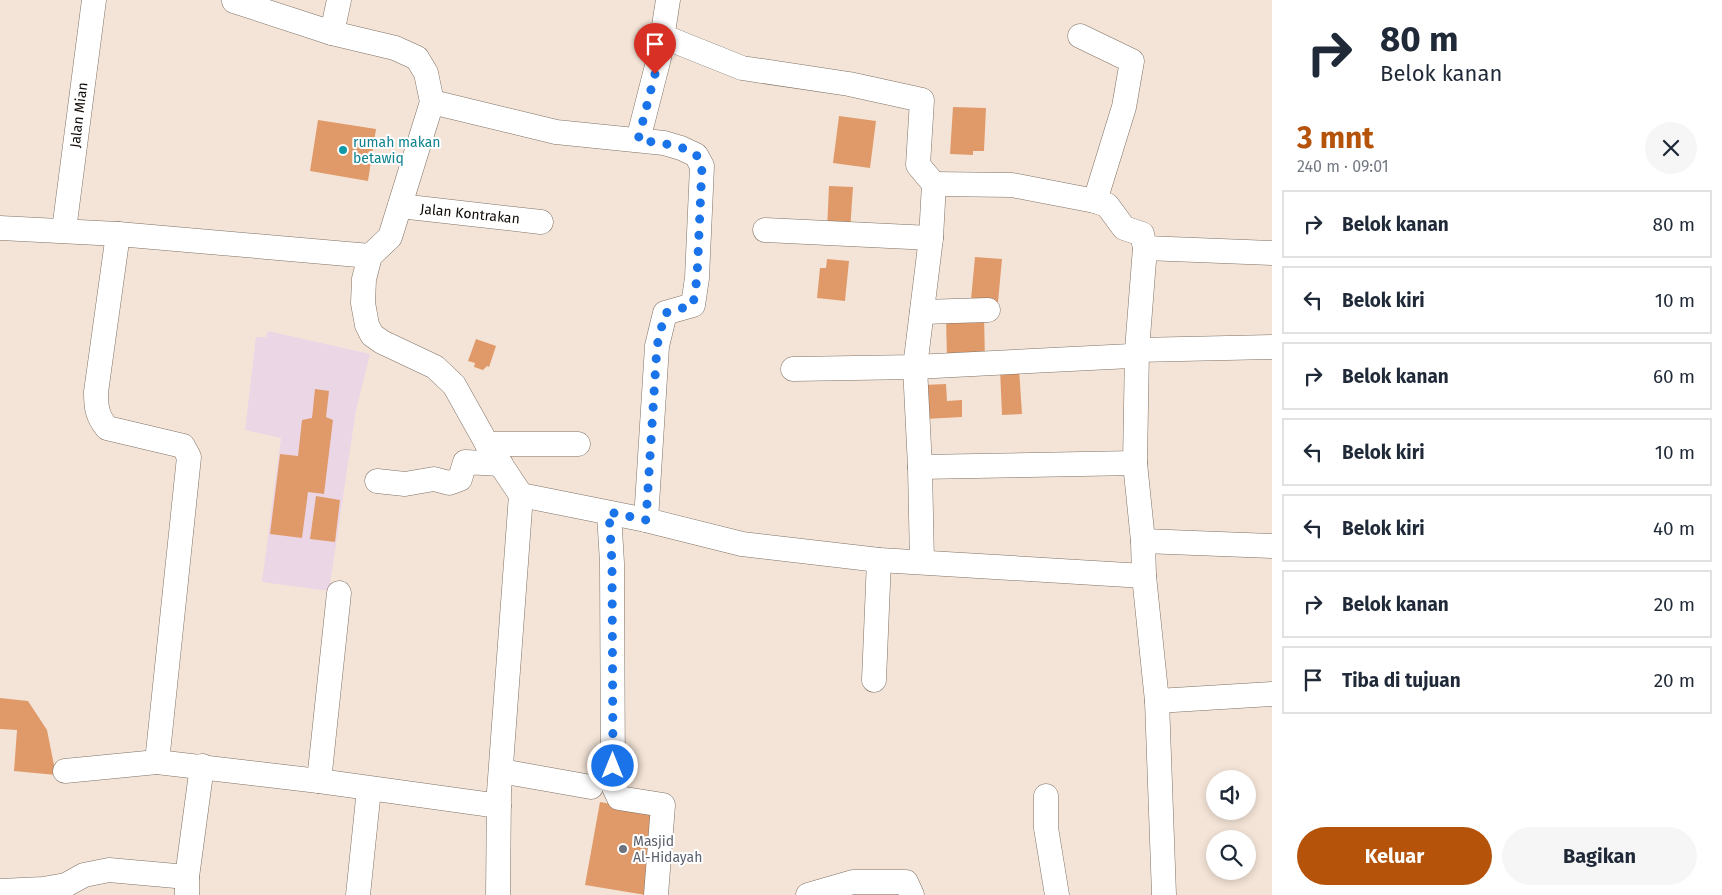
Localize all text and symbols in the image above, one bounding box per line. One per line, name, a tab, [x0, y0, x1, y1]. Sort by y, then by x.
text: 80 m	[1380, 18, 1459, 60]
icon: right	[1297, 20, 1362, 85]
pin	[634, 23, 676, 74]
icon: arrive	[641, 30, 669, 58]
text: Belok kanan	[1380, 60, 1502, 87]
street label: Jalan Mian	[67, 81, 91, 149]
text: 3 mnt	[1297, 120, 1374, 156]
button: close	[1645, 122, 1697, 174]
place label: rumah makan betawiq	[353, 134, 440, 167]
marker: rumah makan betawiq	[337, 144, 349, 156]
text: 240 m · 09:01	[1297, 157, 1389, 176]
street label: Jalan Kontrakan	[419, 200, 521, 228]
icon: right	[1299, 210, 1327, 238]
text: Belok kanan	[1342, 213, 1449, 236]
text: 80 m	[1653, 213, 1695, 236]
icon: left	[1299, 286, 1327, 314]
text: Belok kiri	[1342, 289, 1425, 312]
text: 10 m	[1655, 289, 1695, 312]
icon: right	[1299, 362, 1327, 390]
text: Belok kanan	[1342, 365, 1449, 388]
text: 60 m	[1653, 365, 1695, 388]
icon: left	[1299, 438, 1327, 466]
text: Belok kiri	[1342, 441, 1425, 464]
text: 10 m	[1655, 441, 1695, 464]
icon: left	[1299, 514, 1327, 542]
text: Belok kiri	[1342, 517, 1425, 540]
text: 40 m	[1653, 517, 1695, 540]
icon: right	[1299, 590, 1327, 618]
text: Belok kanan	[1342, 593, 1449, 616]
text: 20 m	[1654, 593, 1695, 616]
icon: arrive	[1299, 666, 1327, 694]
text: Tiba di tujuan	[1342, 669, 1461, 692]
text: 20 m	[1654, 669, 1695, 692]
position arrow	[586, 739, 638, 791]
map controls	[1206, 770, 1256, 880]
button: sound	[1206, 770, 1256, 820]
button: Keluar	[1297, 827, 1492, 885]
button: Bagikan	[1502, 827, 1697, 885]
button: search	[1206, 830, 1256, 880]
place label: Masjid Al-Hidayah	[633, 833, 702, 866]
marker: Masjid Al-Hidayah	[617, 843, 629, 855]

